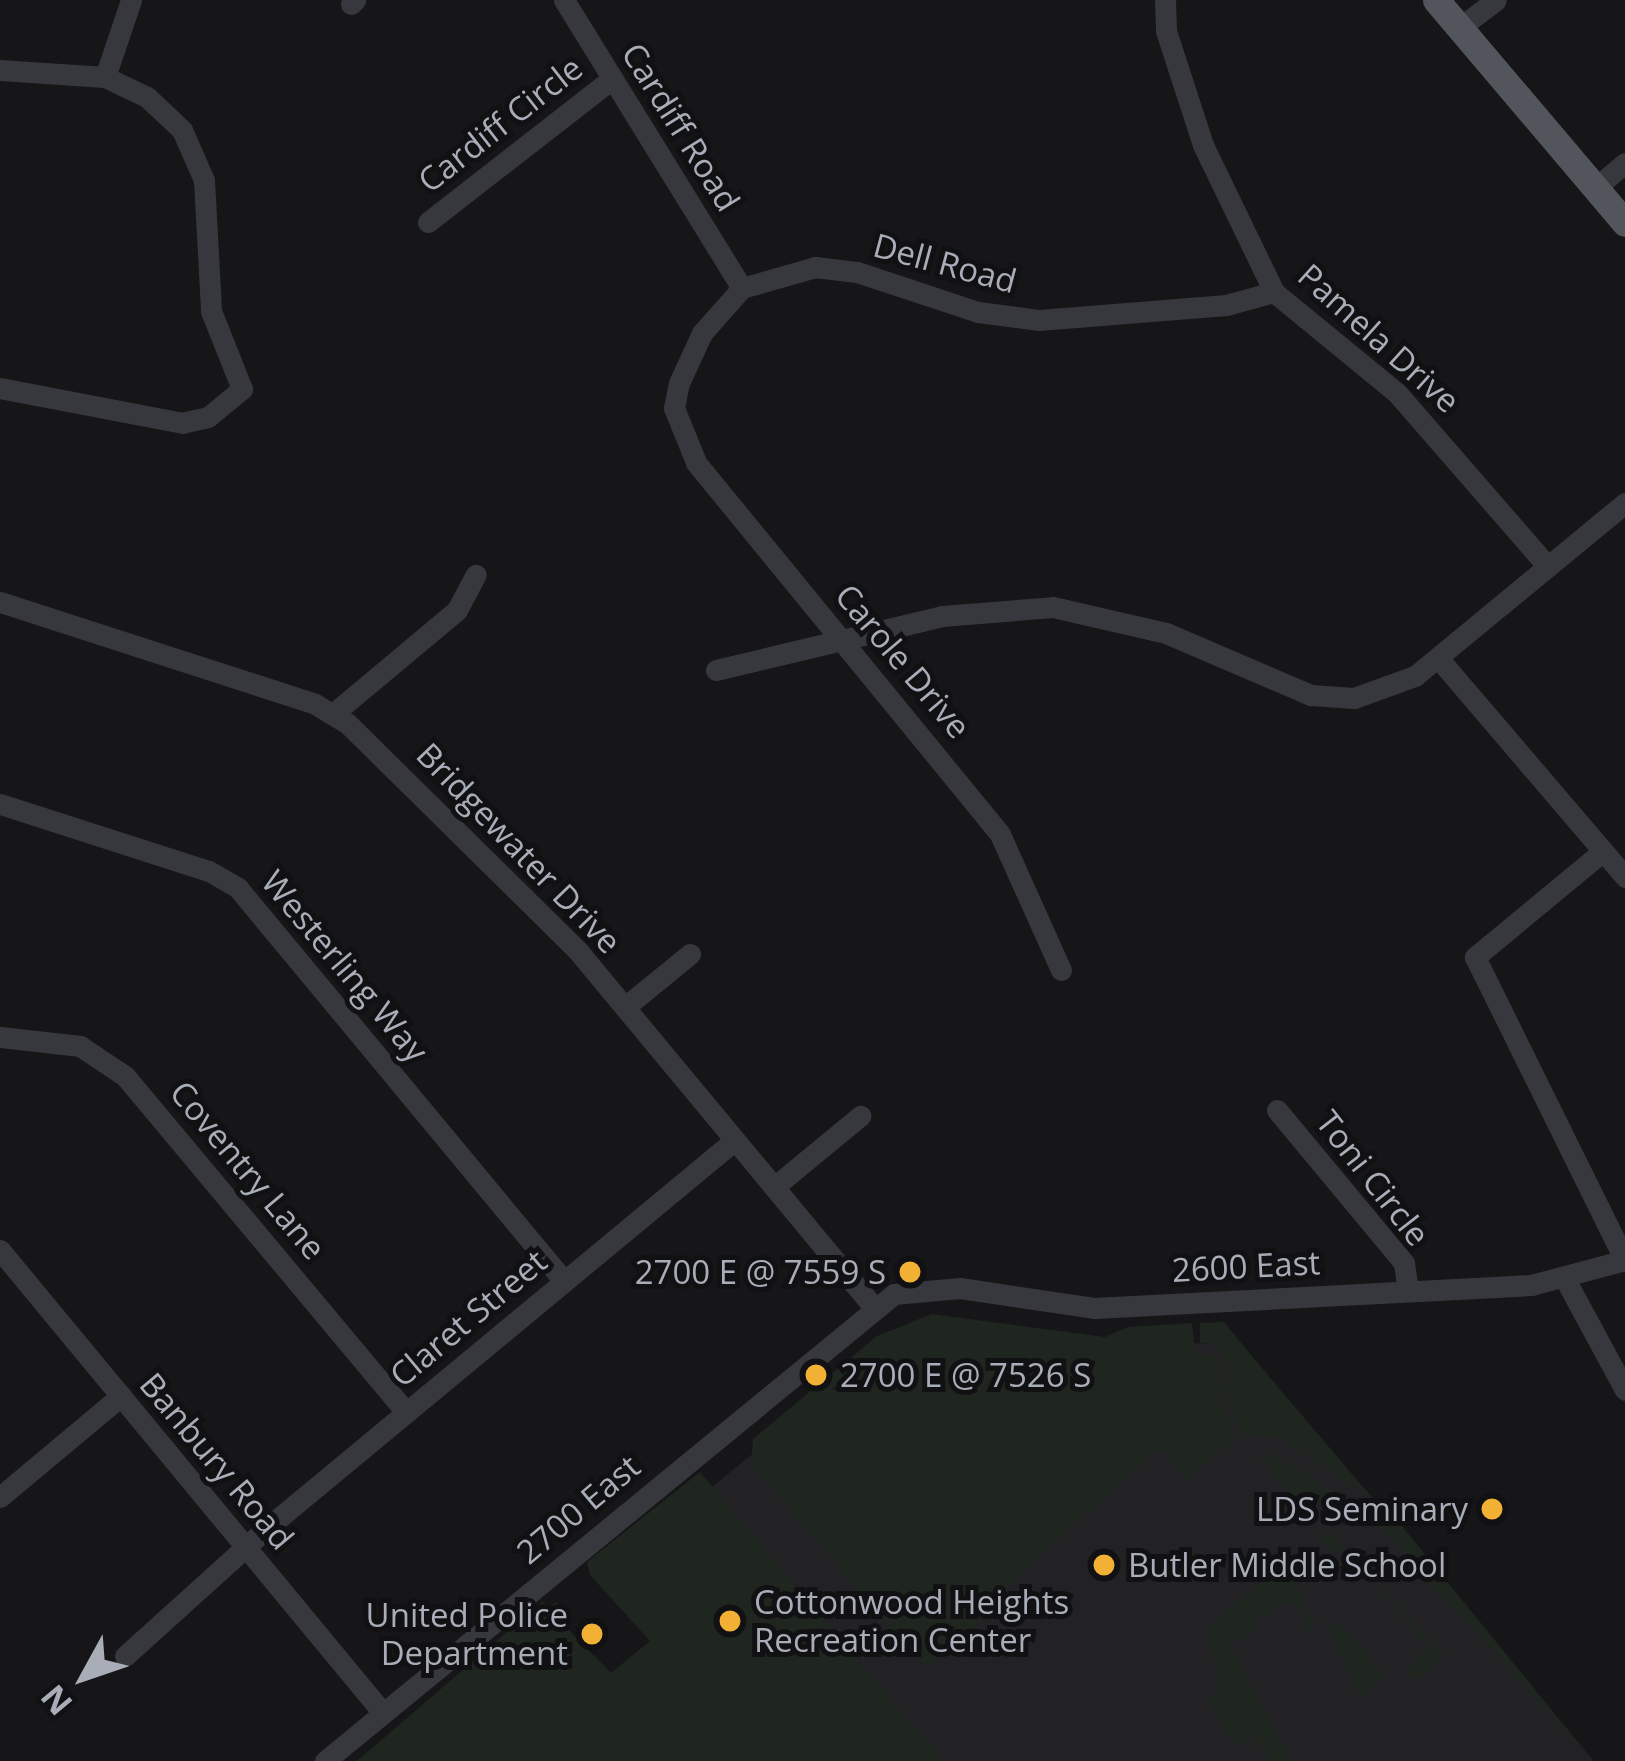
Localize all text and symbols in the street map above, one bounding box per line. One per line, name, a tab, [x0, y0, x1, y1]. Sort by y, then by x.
street label: Cardiff Road	[614, 36, 748, 218]
street label: Cardiff Circle	[410, 48, 590, 200]
street label: Dell Road	[869, 225, 1021, 301]
street label: Pamela Drive	[1290, 255, 1468, 421]
street label: Carole Drive	[827, 576, 979, 746]
street label: Bridgewater Drive	[409, 735, 629, 961]
street label: Westerling Way	[254, 862, 436, 1070]
street label: Coventry Lane	[162, 1073, 334, 1267]
street label: Toni Circle	[1308, 1103, 1438, 1253]
street label: Claret Street	[382, 1241, 554, 1395]
street label: 2600 East	[1171, 1242, 1321, 1290]
place label: 2700 E @ 7559 S	[635, 1252, 886, 1292]
marker: 2700 E @ 7559 S	[897, 1259, 923, 1285]
place label: 2700 E @ 7526 S	[840, 1355, 1091, 1395]
marker: 2700 E @ 7526 S	[803, 1362, 829, 1388]
street label: Banbury Road	[132, 1365, 302, 1557]
street label: 2700 East	[509, 1446, 647, 1572]
place label: LDS Seminary	[1256, 1489, 1468, 1529]
marker: LDS Seminary	[1479, 1496, 1505, 1522]
place label: Butler Middle School	[1128, 1545, 1446, 1585]
marker: Butler Middle School	[1091, 1552, 1117, 1578]
place label: Cottonwood Heights Recreation Center	[754, 1582, 1069, 1660]
place label: United Police Department	[366, 1595, 568, 1673]
marker: Cottonwood Heights Recreation Center	[717, 1608, 743, 1634]
north arrow	[24, 1617, 144, 1737]
marker: United Police Department	[579, 1621, 605, 1647]
text: N	[30, 1676, 82, 1725]

